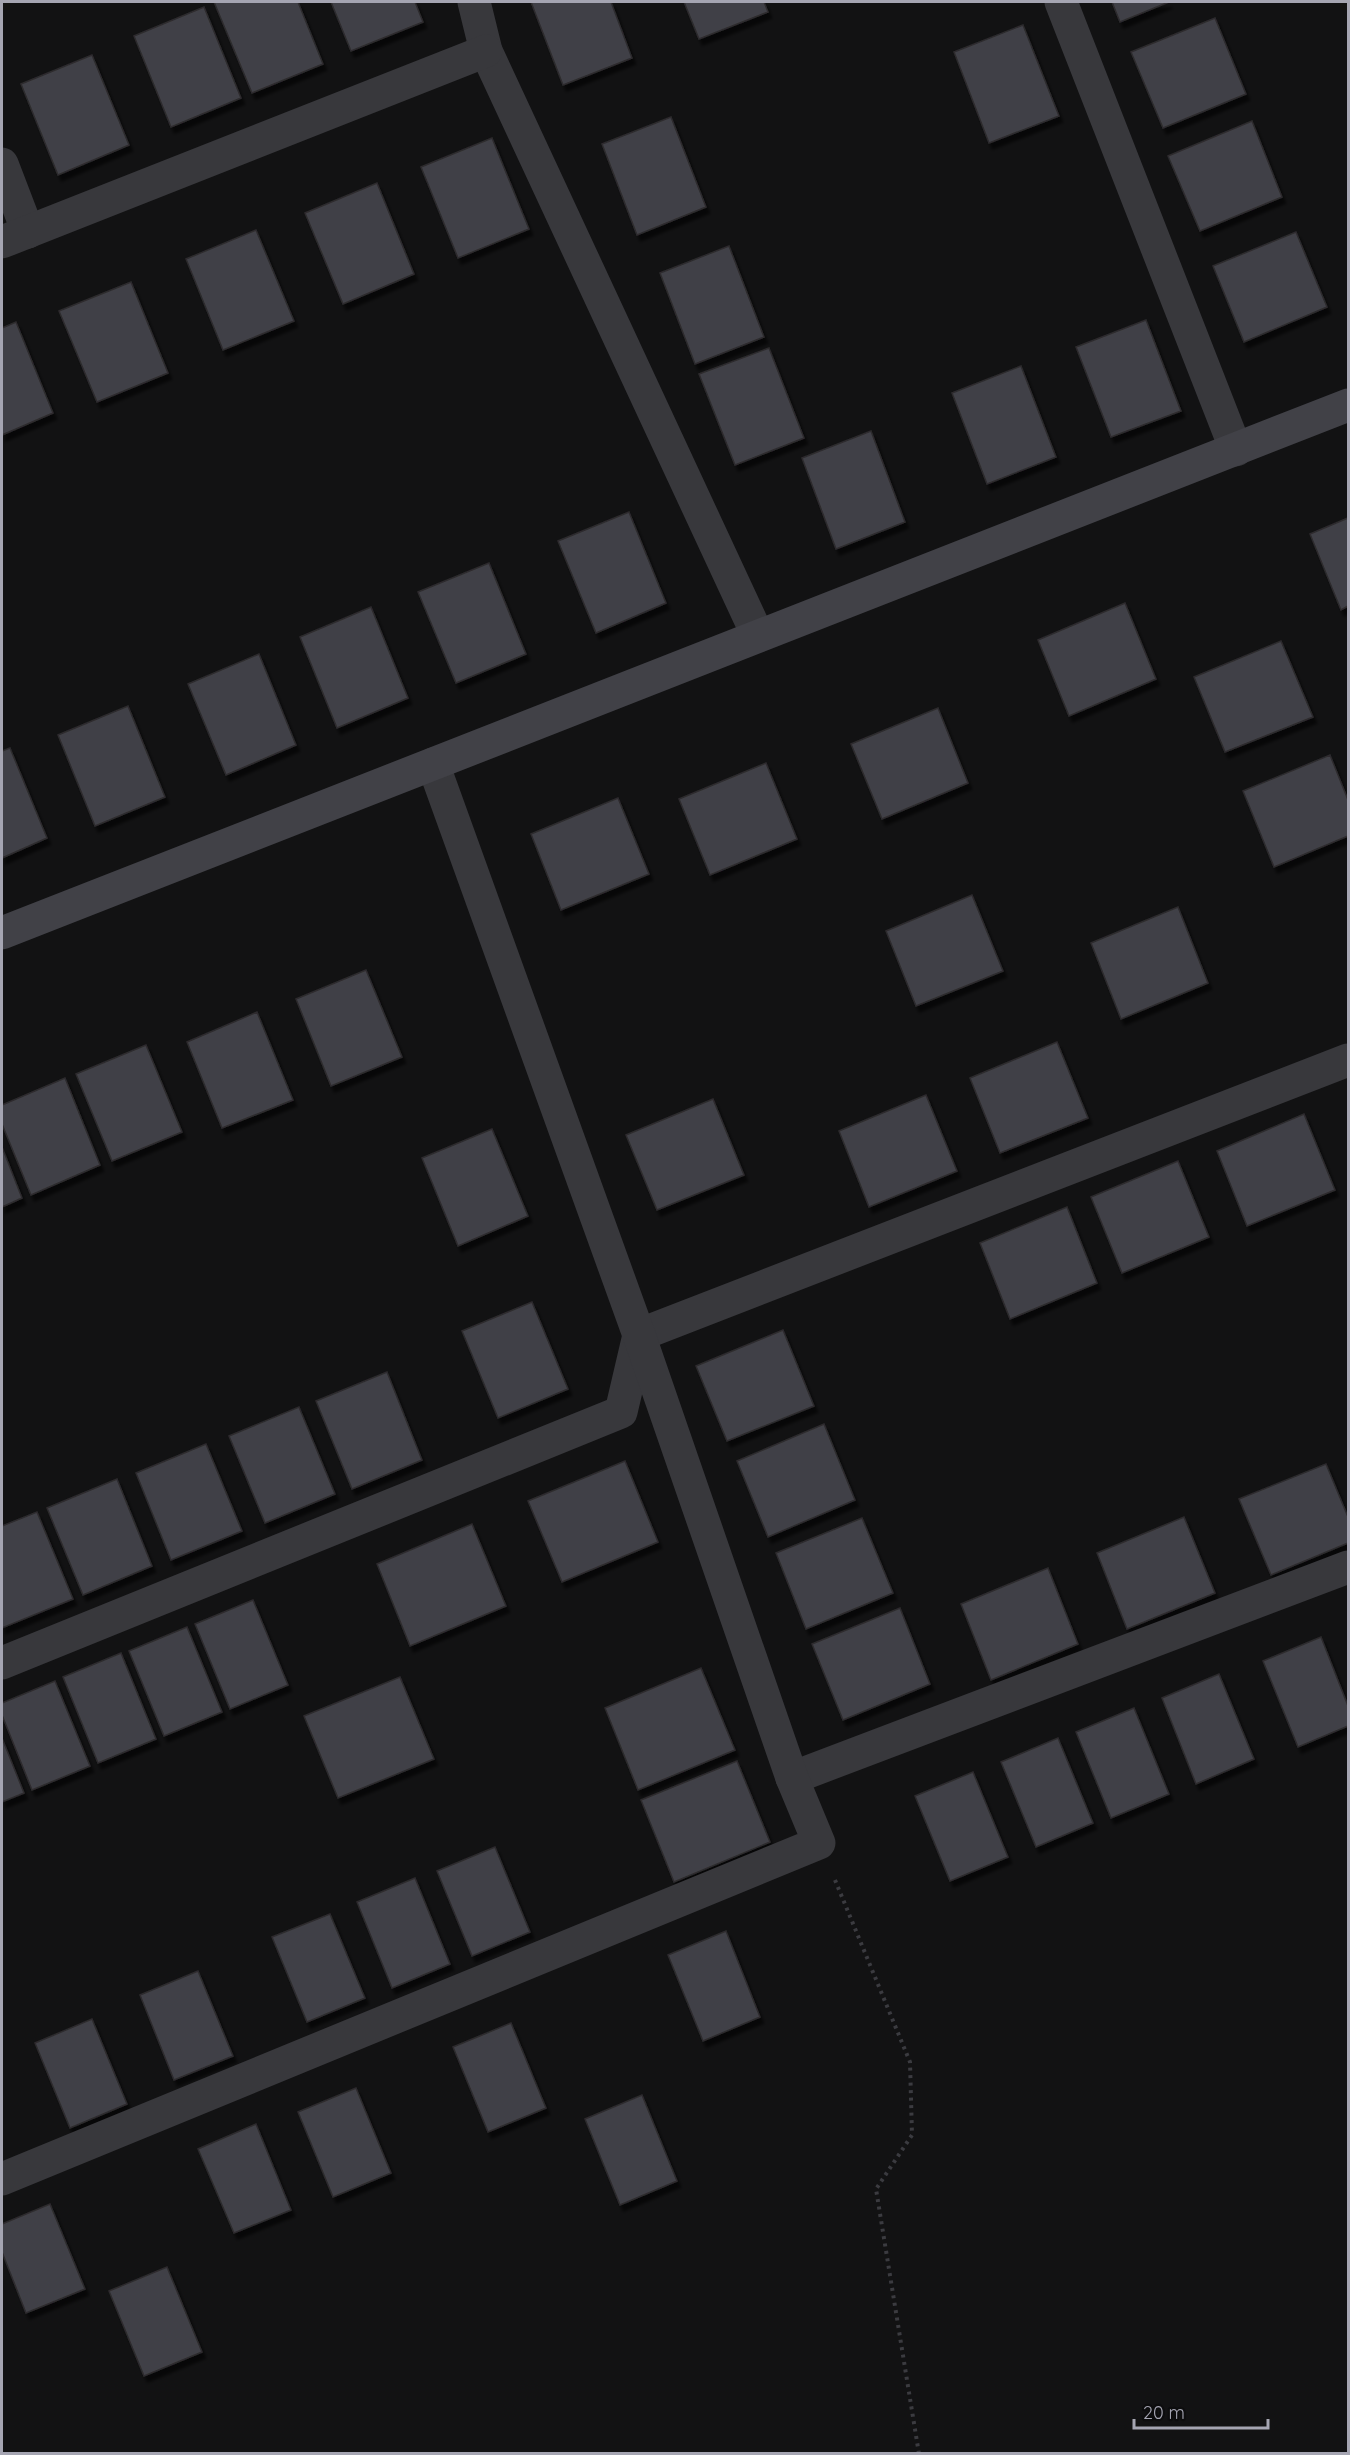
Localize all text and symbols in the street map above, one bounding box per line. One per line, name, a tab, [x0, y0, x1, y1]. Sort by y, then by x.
scale bar	[1134, 2392, 1268, 2430]
text: 20 m	[1143, 2401, 1185, 2424]

